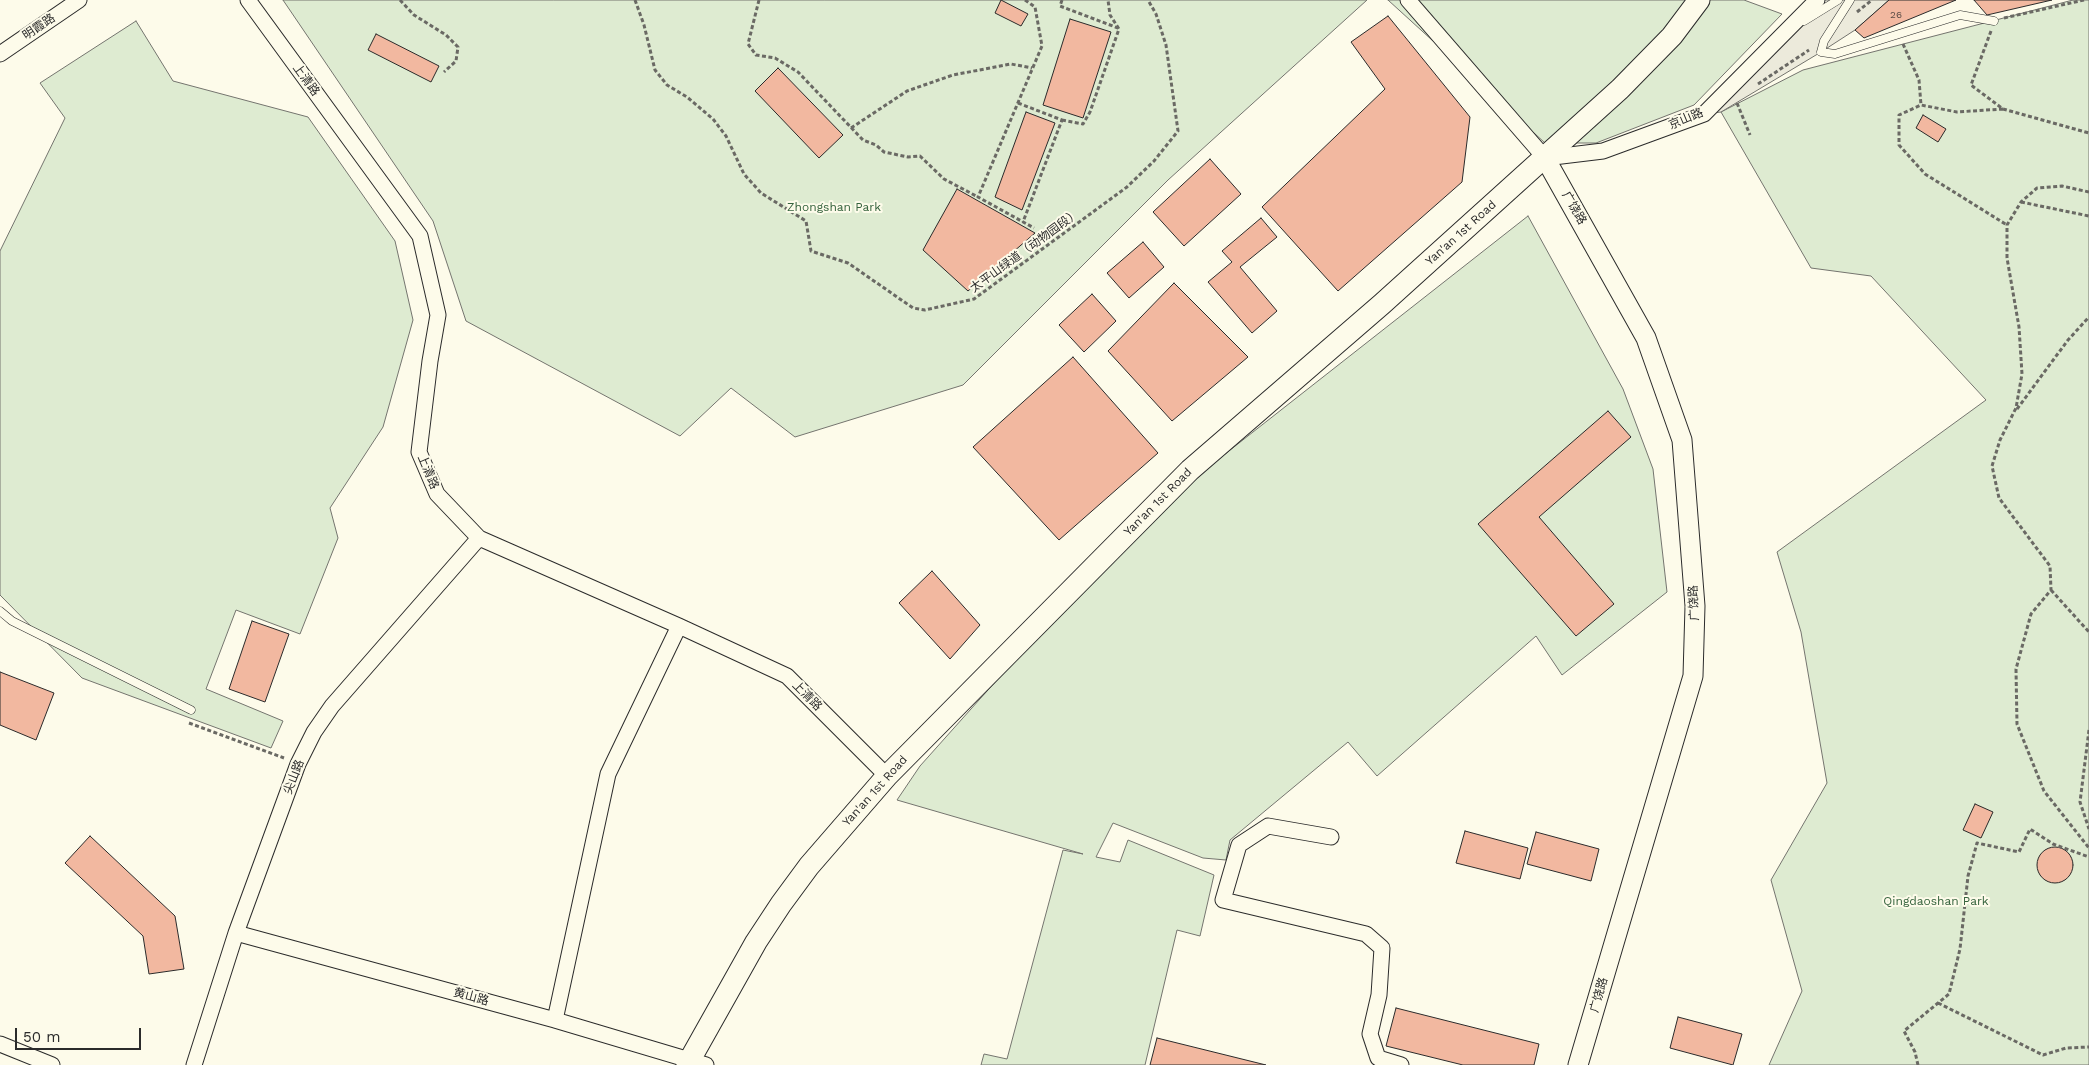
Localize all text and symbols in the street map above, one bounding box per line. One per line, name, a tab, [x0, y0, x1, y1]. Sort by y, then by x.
house number: 26	[1890, 9, 1902, 21]
street label: 明霞路	[20, 11, 58, 43]
street label: 上清路	[290, 61, 322, 99]
street label: 京山路	[1667, 105, 1705, 133]
street label: 广饶路	[1559, 189, 1589, 227]
street label: Yan'an 1st Road	[1423, 197, 1499, 269]
park label: Zhongshan Park	[787, 200, 881, 214]
street label: 太平山绿道（动物园段）	[967, 206, 1083, 296]
street label: 上清路	[414, 453, 442, 491]
street label: Yan'an 1st Road	[1121, 465, 1195, 539]
street label: 广饶路	[1686, 585, 1702, 621]
street label: 上清路	[789, 678, 825, 714]
street label: Yan'an 1st Road	[839, 753, 911, 829]
street label: 尖山路	[281, 758, 307, 796]
park label: Qingdaoshan Park	[1883, 894, 1989, 908]
street label: 广饶路	[1587, 976, 1611, 1014]
street label: 黄山路	[452, 985, 490, 1009]
scale bar	[18, 1018, 144, 1050]
text: 50 m	[23, 1028, 60, 1046]

